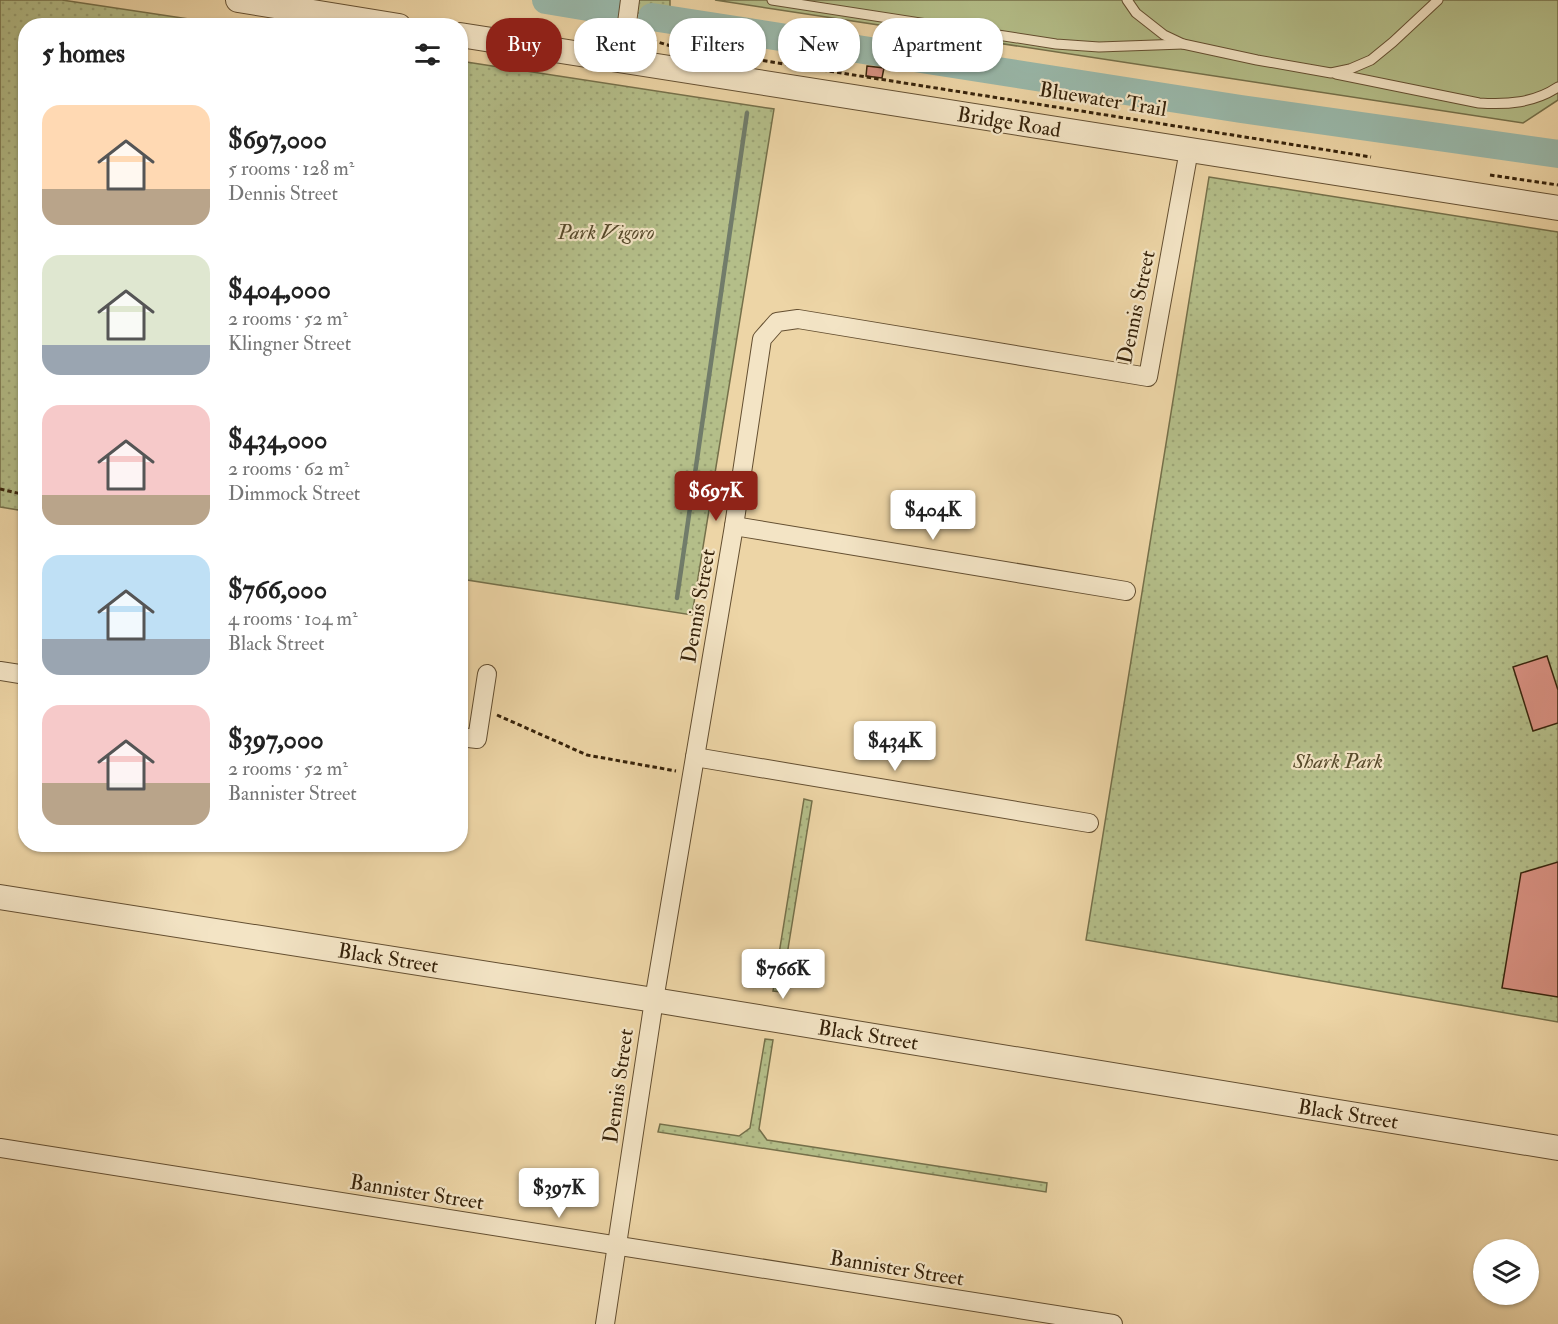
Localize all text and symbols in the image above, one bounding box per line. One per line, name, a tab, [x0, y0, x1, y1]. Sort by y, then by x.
chip: Buy	[486, 18, 562, 72]
chip: Rent	[574, 18, 657, 72]
chip: Filters	[669, 18, 766, 72]
chip: New	[778, 18, 860, 72]
chip: Apartment	[872, 18, 1003, 72]
text: 5 homes	[42, 38, 125, 70]
icon: filters	[411, 38, 444, 71]
street label: Bluewater Trail	[1037, 76, 1169, 123]
street label: Bridge Road	[955, 101, 1063, 144]
text: $697,000	[228, 124, 327, 156]
icon: home	[90, 129, 162, 201]
text: 5 rooms · 128 m²	[228, 156, 354, 181]
text: Dennis Street	[228, 181, 338, 206]
park label: Park Vigoro	[556, 219, 655, 246]
street label: Dennis Street	[1111, 248, 1162, 366]
text: $404,000	[228, 274, 331, 306]
icon: home	[90, 279, 162, 351]
text: 2 rooms · 52 m²	[228, 306, 348, 331]
text: Klingner Street	[228, 331, 351, 356]
text: $434,000	[228, 424, 327, 456]
icon: home	[90, 429, 162, 501]
text: 2 rooms · 62 m²	[228, 456, 349, 481]
pin: $697K	[674, 471, 758, 522]
text: $697K	[689, 478, 743, 503]
text: Dimmock Street	[228, 481, 360, 506]
pin: $404K	[891, 490, 975, 541]
text: $404K	[904, 497, 962, 522]
street label: Dennis Street	[675, 547, 722, 665]
text: $766,000	[228, 574, 327, 606]
icon: home	[90, 579, 162, 651]
text: 4 rooms · 104 m²	[228, 606, 358, 631]
text: Black Street	[228, 631, 324, 656]
pin: $434K	[853, 721, 937, 772]
text: $397,000	[228, 724, 324, 756]
text: $434K	[868, 728, 922, 753]
icon: home	[90, 729, 162, 801]
park label: Shark Park	[1292, 748, 1383, 775]
text: 2 rooms · 52 m²	[228, 756, 348, 781]
text: Bannister Street	[228, 781, 357, 806]
street label: Black Street	[336, 937, 440, 980]
pin: $766K	[741, 949, 825, 1000]
text: $766K	[756, 956, 810, 981]
street label: Black Street	[816, 1014, 920, 1057]
street label: Dennis Street	[597, 1027, 640, 1145]
street label: Black Street	[1296, 1093, 1400, 1136]
pin: $397K	[517, 1168, 601, 1219]
street label: Bannister Street	[348, 1169, 486, 1216]
text: $397K	[533, 1175, 585, 1200]
map controls	[1473, 1239, 1539, 1305]
button: layers	[1473, 1239, 1539, 1305]
street label: Bannister Street	[828, 1245, 966, 1292]

